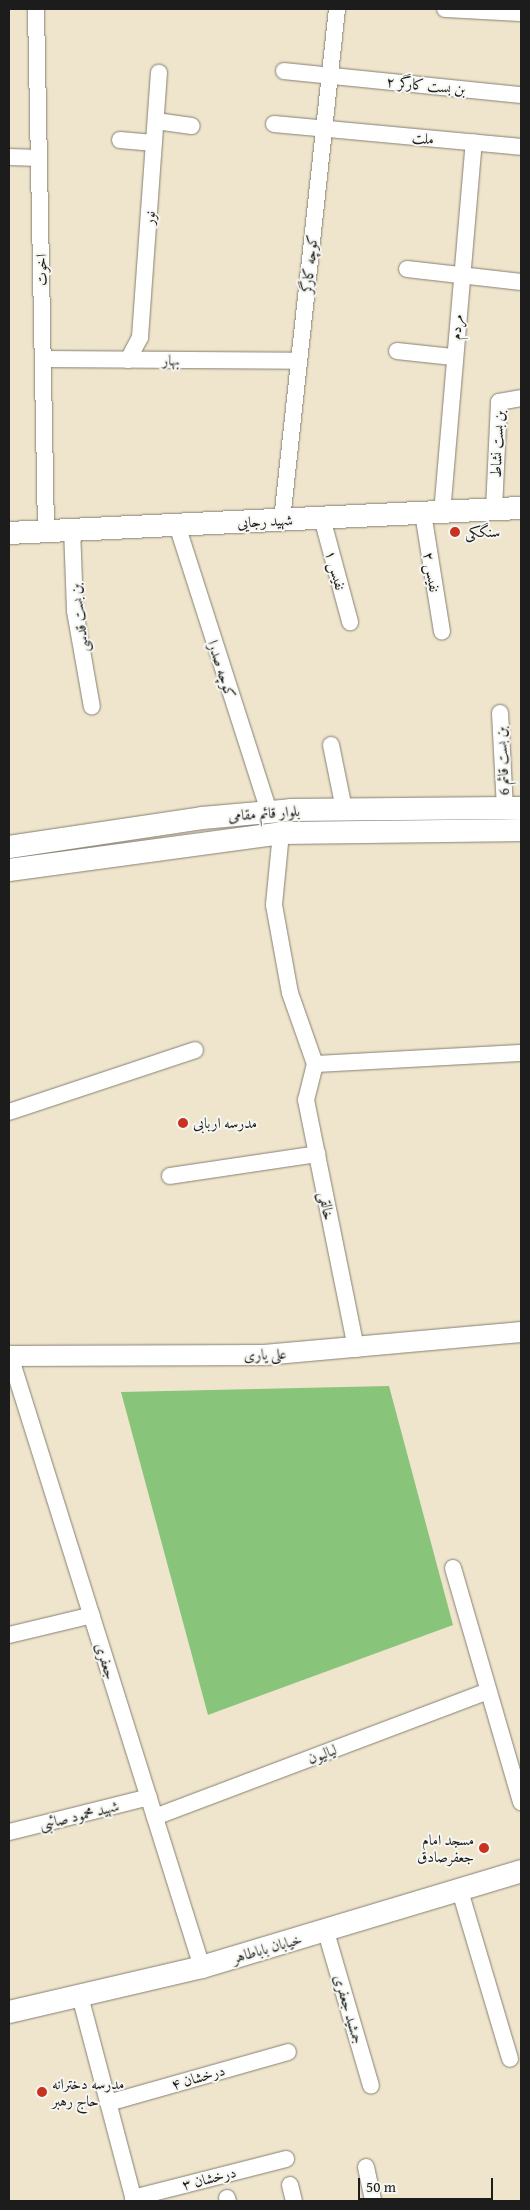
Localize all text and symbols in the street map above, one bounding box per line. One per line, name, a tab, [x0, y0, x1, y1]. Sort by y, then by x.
street label: بن بست کارگر ۲	[385, 72, 467, 98]
street label: ملت	[411, 128, 435, 148]
street label: نور	[140, 210, 158, 226]
street label: کوچه کارگر	[297, 234, 321, 294]
street label: اخوت	[32, 254, 50, 286]
street label: مردم	[446, 313, 466, 341]
street label: بهار	[162, 351, 180, 369]
street label: بن بست نشاط	[486, 410, 508, 478]
street label: شهید رجایی	[237, 511, 293, 531]
place label: سنگکی	[465, 523, 500, 541]
marker: سنگکی	[449, 526, 461, 538]
street label: نفیس ‍۱	[322, 548, 350, 592]
street label: نفیس ۲	[420, 551, 444, 593]
street label: بن بست قدسی	[66, 583, 92, 653]
street label: کوچه صدرا	[204, 638, 240, 700]
street label: بن بست قائم 6	[491, 726, 513, 796]
street label: بلوار قائم مقامی	[227, 802, 301, 824]
place label: مدرسه اربابی	[193, 1114, 257, 1132]
marker: مدرسه اربابی	[177, 1117, 189, 1129]
street label: خالقی	[315, 1190, 339, 1222]
street label: علی یاری	[243, 1344, 287, 1364]
street label: جعفری	[92, 1640, 120, 1682]
street label: لیالیون	[305, 1740, 339, 1768]
street label: شهید محمود صائبی	[37, 1796, 121, 1834]
place label: مسجد امام جعفرصادق	[417, 1830, 474, 1865]
marker: مسجد امام جعفرصادق	[478, 1842, 490, 1854]
street label: خیابان باباطاهر	[230, 1929, 304, 1967]
street label: جمشید جعفری	[331, 1972, 367, 2046]
street label: درخشان ۴	[169, 2061, 227, 2093]
place label: مدرسه دخترانه حاج رهبر	[52, 2074, 124, 2109]
marker: مدرسه دخترانه حاج رهبر	[36, 2086, 48, 2098]
street label: درخشان ۳	[180, 2163, 238, 2193]
scale bar	[360, 2168, 495, 2200]
text: 50 m	[366, 2176, 396, 2197]

